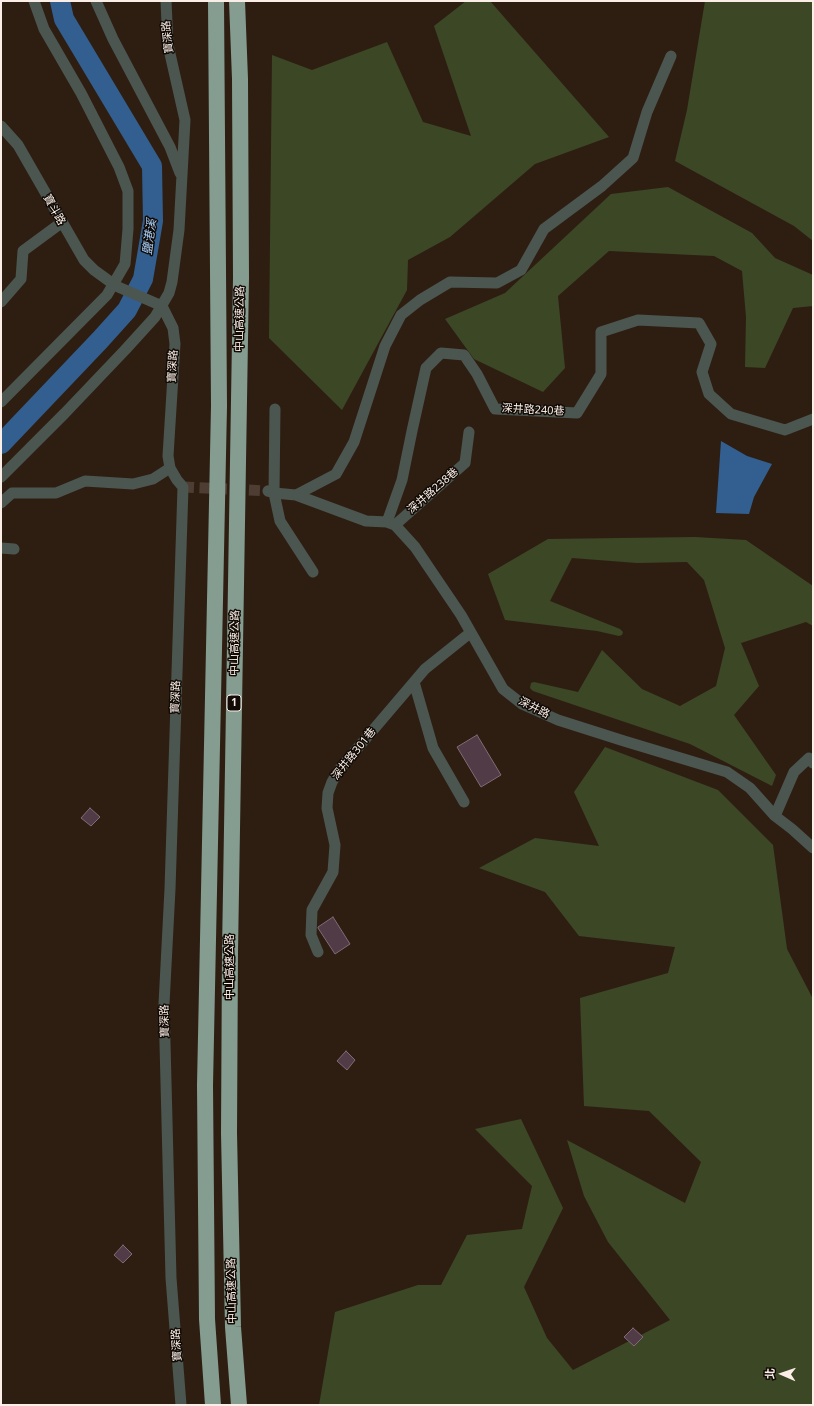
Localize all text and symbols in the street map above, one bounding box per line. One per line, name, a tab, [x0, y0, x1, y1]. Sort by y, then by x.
street label: 寶深路	[160, 20, 176, 54]
street label: 寶斗路	[40, 192, 68, 228]
water label: 鹽港溪	[140, 218, 160, 256]
street label: 中山高速公路	[233, 286, 247, 352]
street label: 寶深路	[166, 349, 180, 383]
street label: 深井路240巷	[501, 402, 565, 418]
street label: 深井路238巷	[405, 465, 461, 517]
street label: 中山高速公路	[228, 610, 242, 676]
street label: 寶深路	[169, 680, 183, 714]
road number: 1	[227, 695, 241, 711]
street label: 深井路	[516, 695, 552, 721]
street label: 深井路301巷	[329, 725, 379, 783]
street label: 中山高速公路	[223, 934, 237, 1000]
street label: 寶深路	[158, 1004, 172, 1038]
street label: 中山高速公路	[225, 1258, 239, 1324]
street label: 寶深路	[169, 1328, 185, 1362]
north arrow	[762, 1354, 802, 1394]
text: 北	[762, 1368, 777, 1379]

